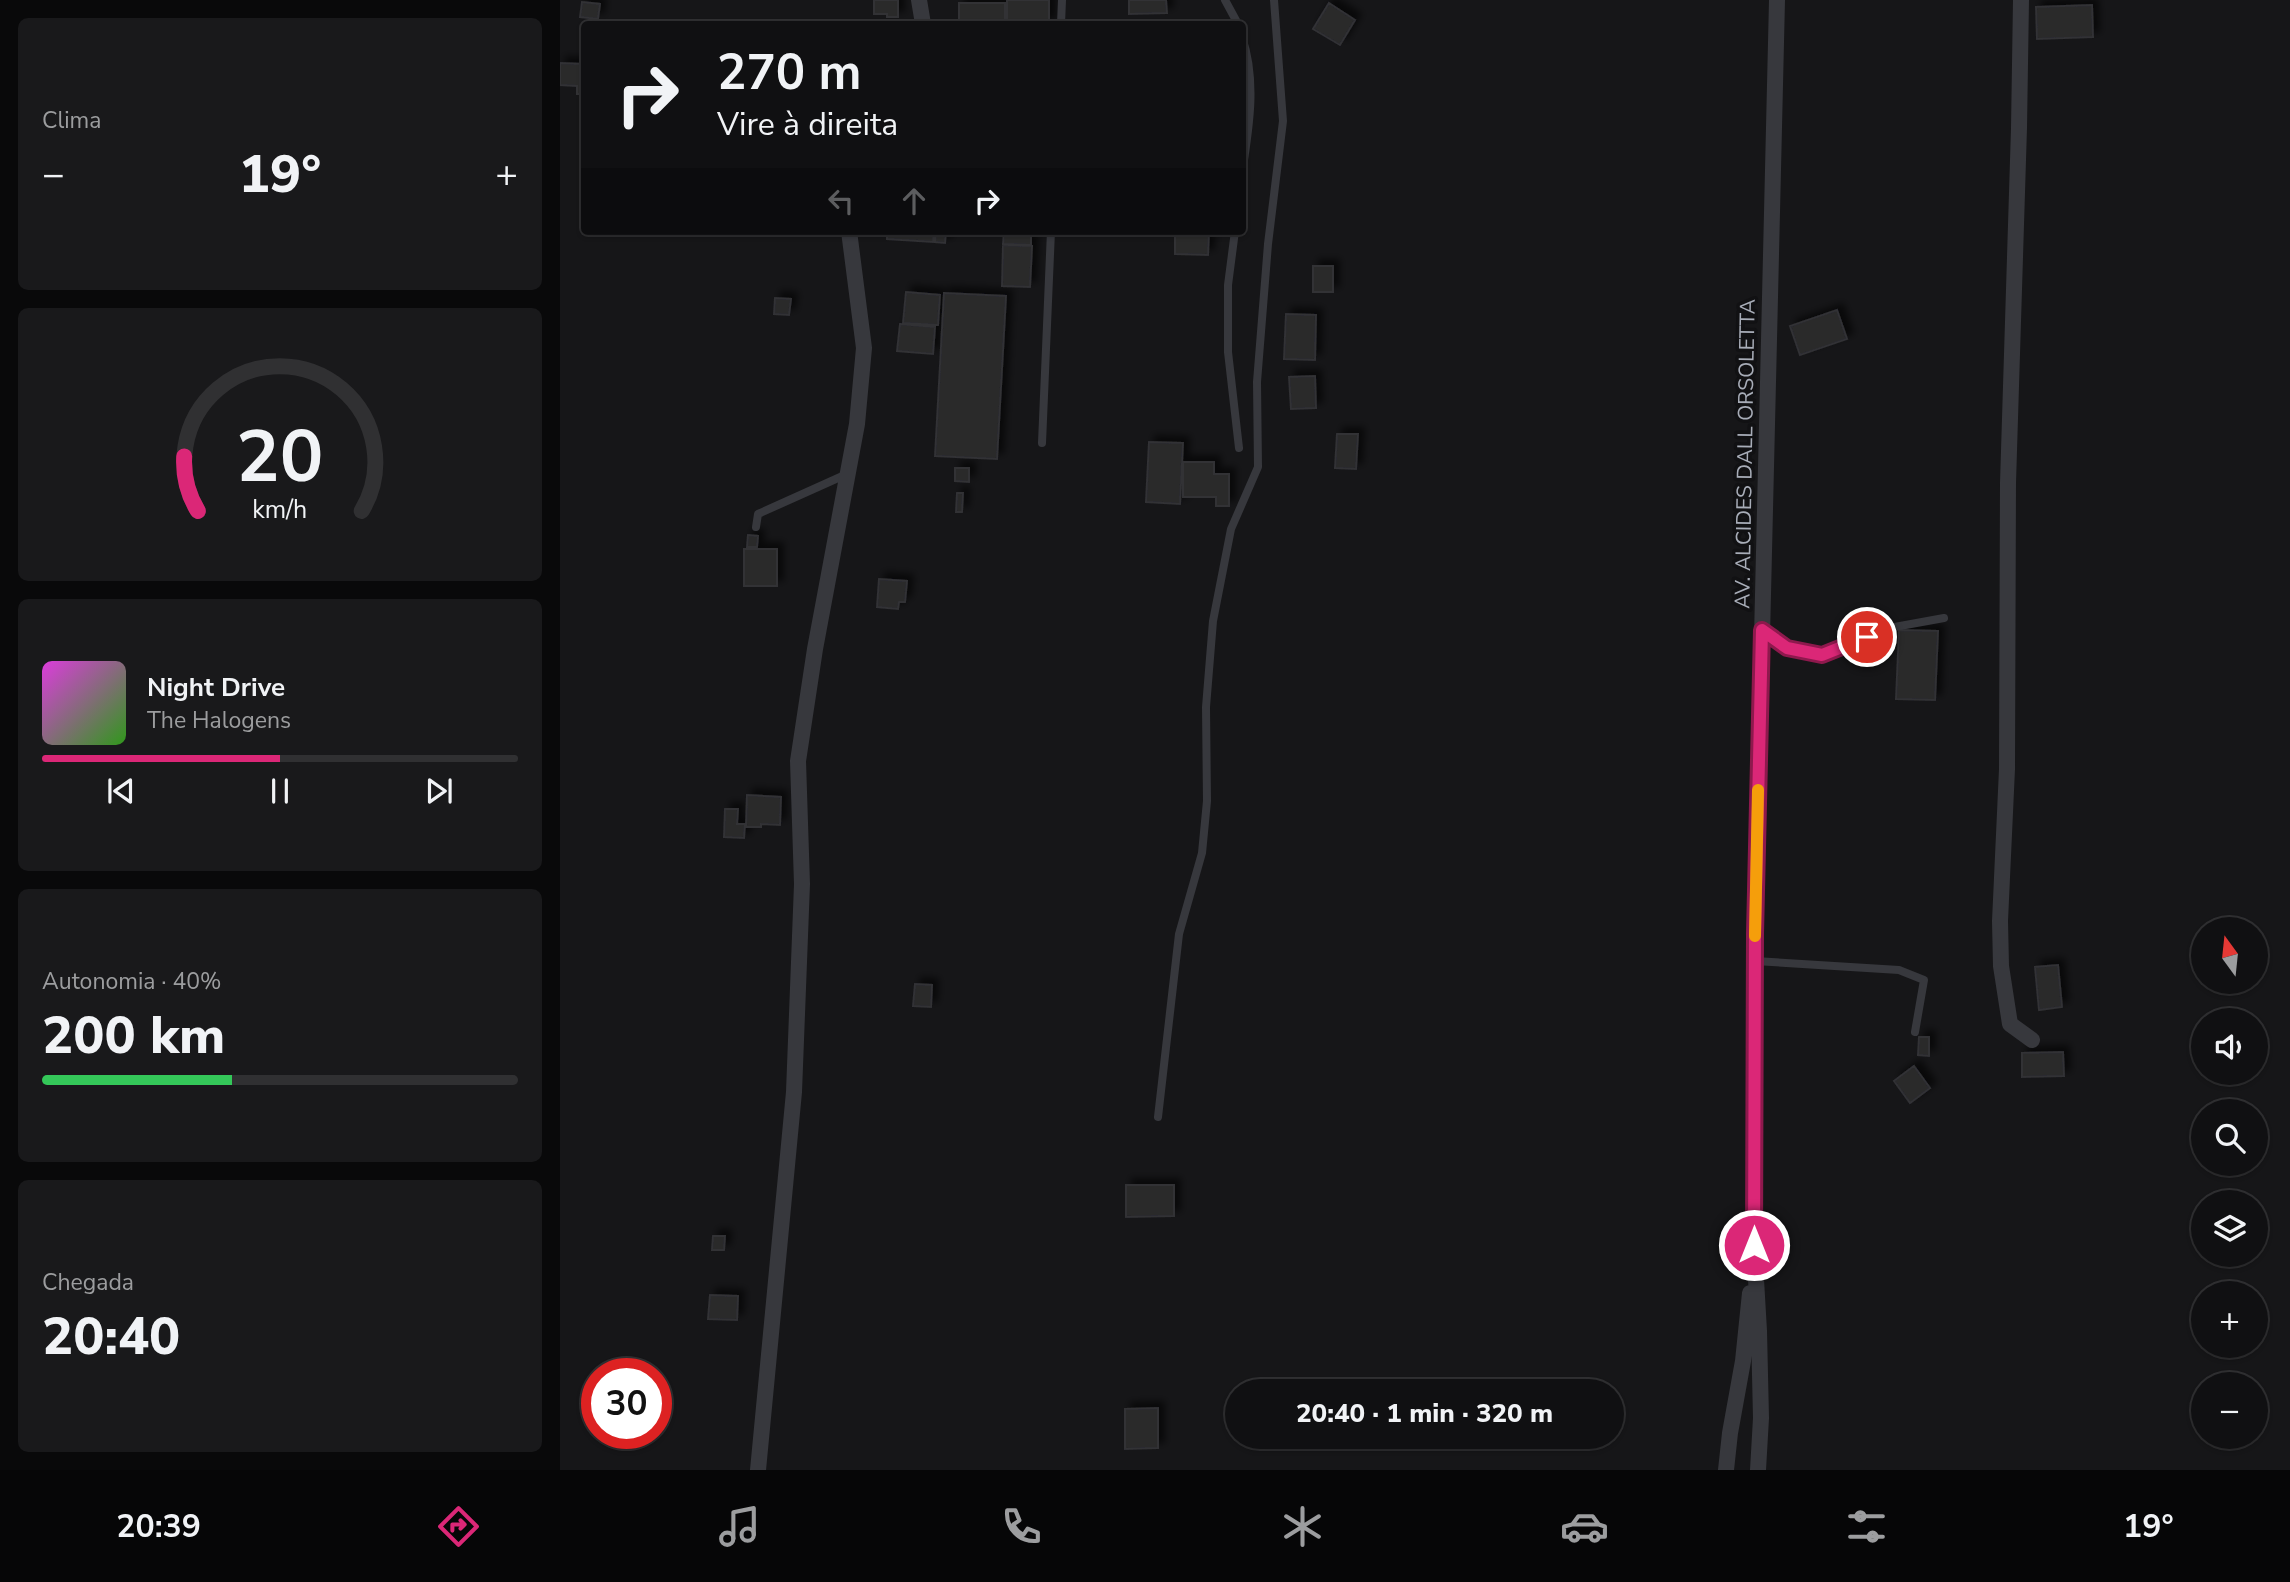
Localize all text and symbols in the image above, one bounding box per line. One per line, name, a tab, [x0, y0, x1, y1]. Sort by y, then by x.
text: 270 m	[717, 39, 861, 106]
icon: right	[602, 49, 693, 140]
text: Vire à direita	[717, 103, 898, 146]
text: Clima	[42, 105, 102, 136]
text: 19°	[239, 139, 321, 210]
text: −	[42, 149, 65, 200]
text: +	[495, 149, 518, 200]
icon: left	[822, 182, 860, 220]
icon: ahead	[895, 182, 933, 220]
icon: right	[968, 182, 1006, 220]
street label: AV. ALCIDES DALL ORSOLETTA	[1728, 299, 1762, 609]
text: 20	[236, 407, 324, 507]
text: km/h	[252, 492, 308, 526]
pin	[1837, 607, 1897, 667]
icon: arrive	[1848, 618, 1886, 656]
text: Night Drive	[147, 670, 285, 705]
text: The Halogens	[147, 705, 291, 736]
icon: previous	[102, 772, 140, 810]
icon: pause	[261, 772, 299, 810]
icon: next	[420, 772, 458, 810]
north arrow	[2191, 917, 2268, 994]
map controls	[2191, 917, 2268, 1449]
text: Autonomia · 40%	[42, 966, 222, 997]
text: 200 km	[42, 1000, 225, 1071]
button: sound	[2191, 1008, 2268, 1085]
button: search	[2191, 1099, 2268, 1176]
button: layers	[2191, 1190, 2268, 1267]
position arrow	[1717, 1208, 1791, 1282]
text: Chegada	[42, 1267, 134, 1298]
button: +	[2191, 1281, 2268, 1358]
text: 20:40	[42, 1301, 180, 1372]
speed limit sign: 30	[581, 1358, 672, 1449]
button: −	[2191, 1372, 2268, 1449]
text: 20:40 · 1 min · 320 m	[1296, 1396, 1553, 1431]
icon: directions	[434, 1502, 483, 1551]
icon: music	[715, 1502, 764, 1551]
icon: phone	[997, 1502, 1046, 1551]
icon: climate	[1278, 1502, 1327, 1551]
icon: car	[1560, 1502, 1609, 1551]
icon: filters	[1842, 1502, 1891, 1551]
text: 20:39	[116, 1505, 201, 1548]
text: 19°	[2123, 1505, 2174, 1548]

